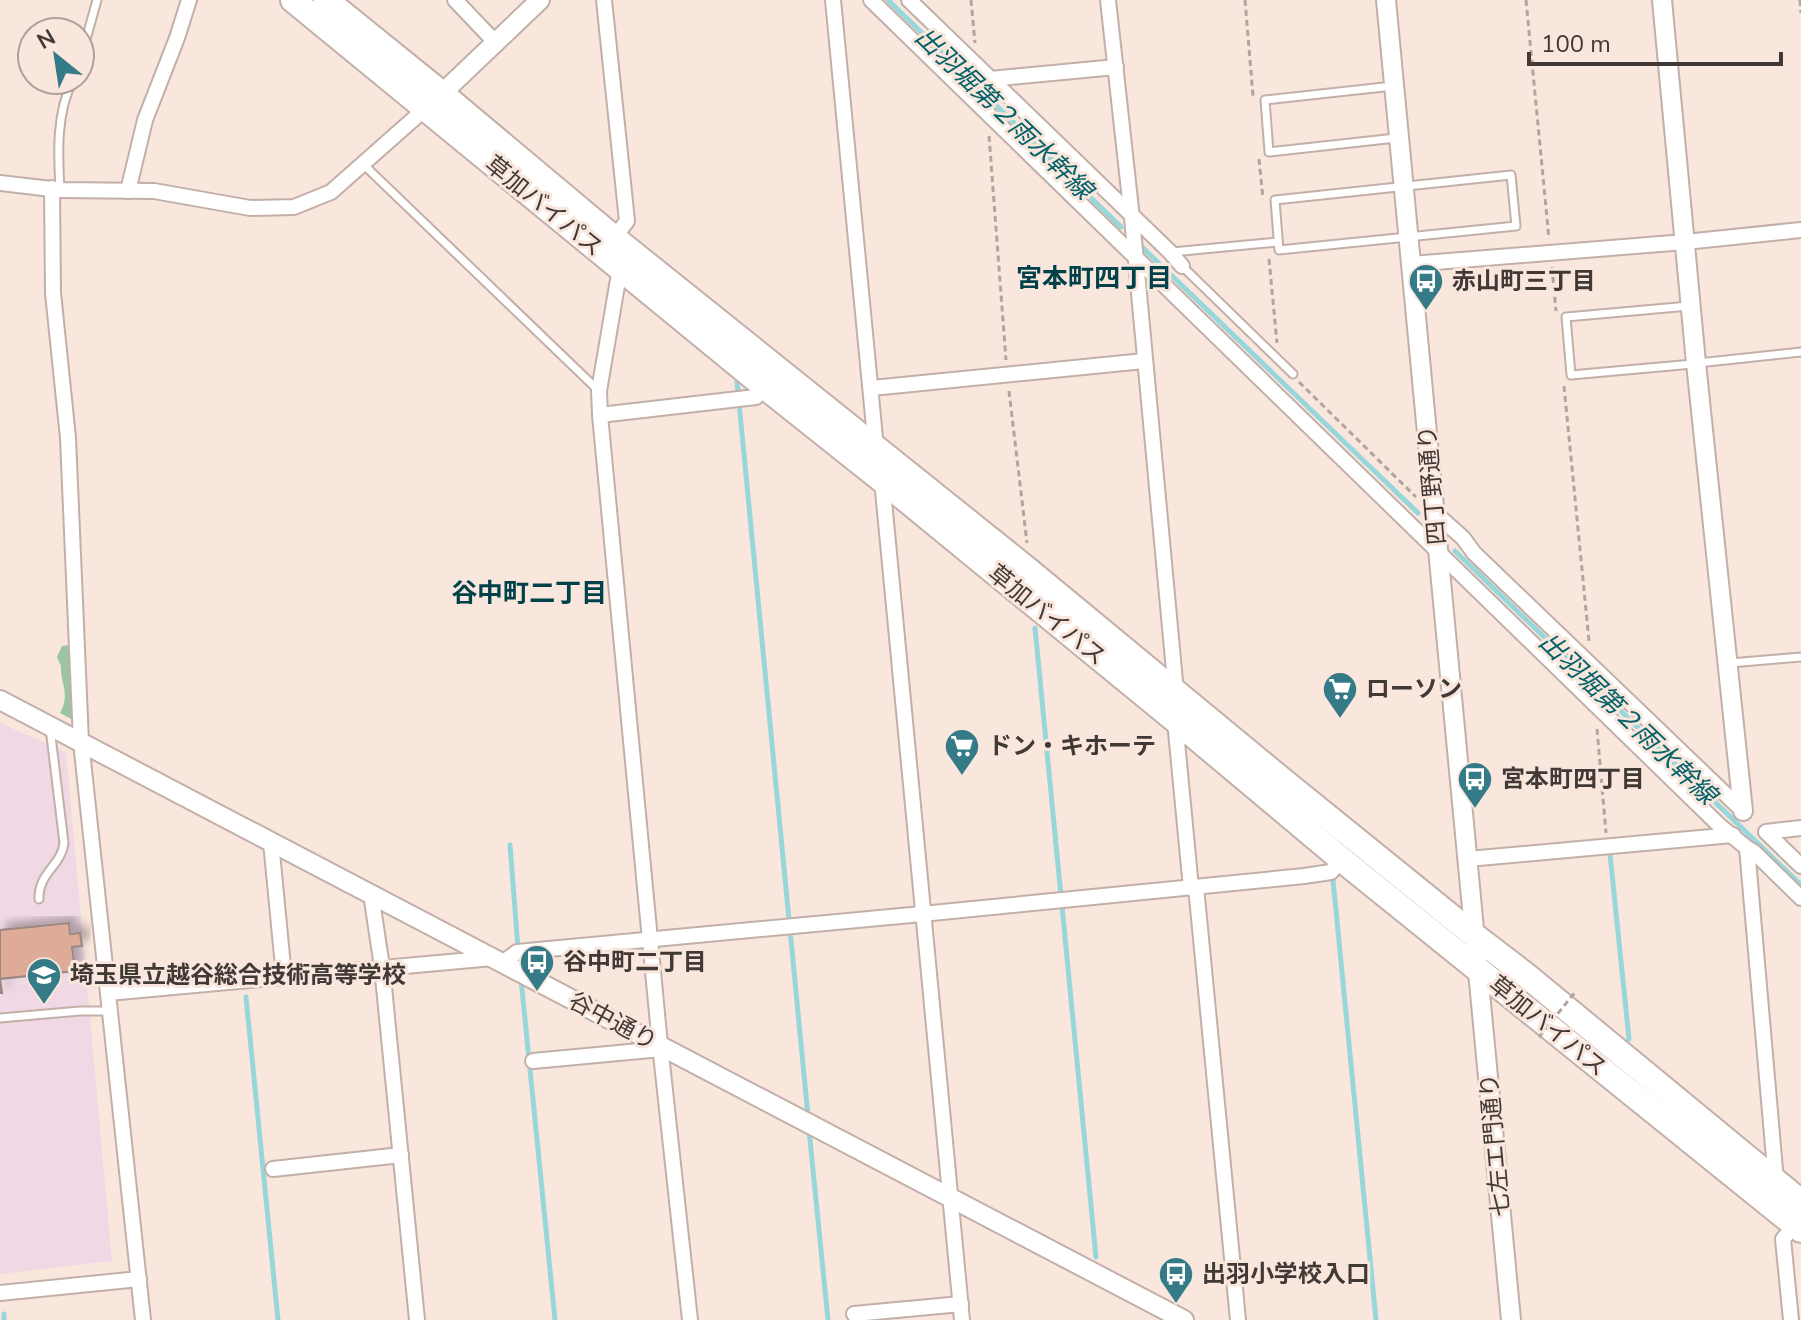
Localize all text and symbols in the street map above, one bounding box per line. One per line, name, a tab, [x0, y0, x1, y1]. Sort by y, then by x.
north arrow	[16, 16, 96, 96]
scale bar	[1529, 16, 1781, 66]
water label: 出羽堀第２雨水幹線	[907, 19, 1102, 209]
text: N	[32, 22, 61, 57]
text: 100 m	[1541, 28, 1611, 60]
street label: 草加バイパス	[478, 148, 610, 264]
district label: 宮本町四丁目	[1016, 261, 1172, 296]
bus stop icon: 赤山町三丁目	[1407, 262, 1445, 312]
place label: 赤山町三丁目	[1452, 265, 1596, 297]
street label: 四丁野通り	[1411, 424, 1453, 546]
street label: 草加バイパス	[981, 557, 1113, 673]
district label: 谷中町二丁目	[451, 576, 607, 611]
water label: 出羽堀第２雨水幹線	[1531, 624, 1726, 814]
supermarket icon: ローソン	[1321, 670, 1359, 720]
place label: ローソン	[1366, 673, 1462, 705]
supermarket icon: ドン・キホーテ	[943, 727, 981, 777]
place label: ドン・キホーテ	[988, 730, 1156, 762]
bus stop icon: 宮本町四丁目	[1456, 760, 1494, 810]
place label: 宮本町四丁目	[1501, 763, 1645, 795]
bus stop icon: 谷中町二丁目	[518, 943, 556, 993]
place label: 谷中町二丁目	[563, 946, 707, 978]
school or university icon: 埼玉県立越谷総合技術高等学校	[25, 956, 63, 1006]
place label: 埼玉県立越谷総合技術高等学校	[70, 959, 406, 991]
street label: 草加バイパス	[1482, 968, 1614, 1084]
street label: 谷中通り	[563, 984, 663, 1058]
street label: 七左エ門通り	[1473, 1072, 1517, 1218]
bus stop icon: 出羽小学校入口	[1157, 1255, 1195, 1305]
place label: 出羽小学校入口	[1202, 1258, 1370, 1290]

